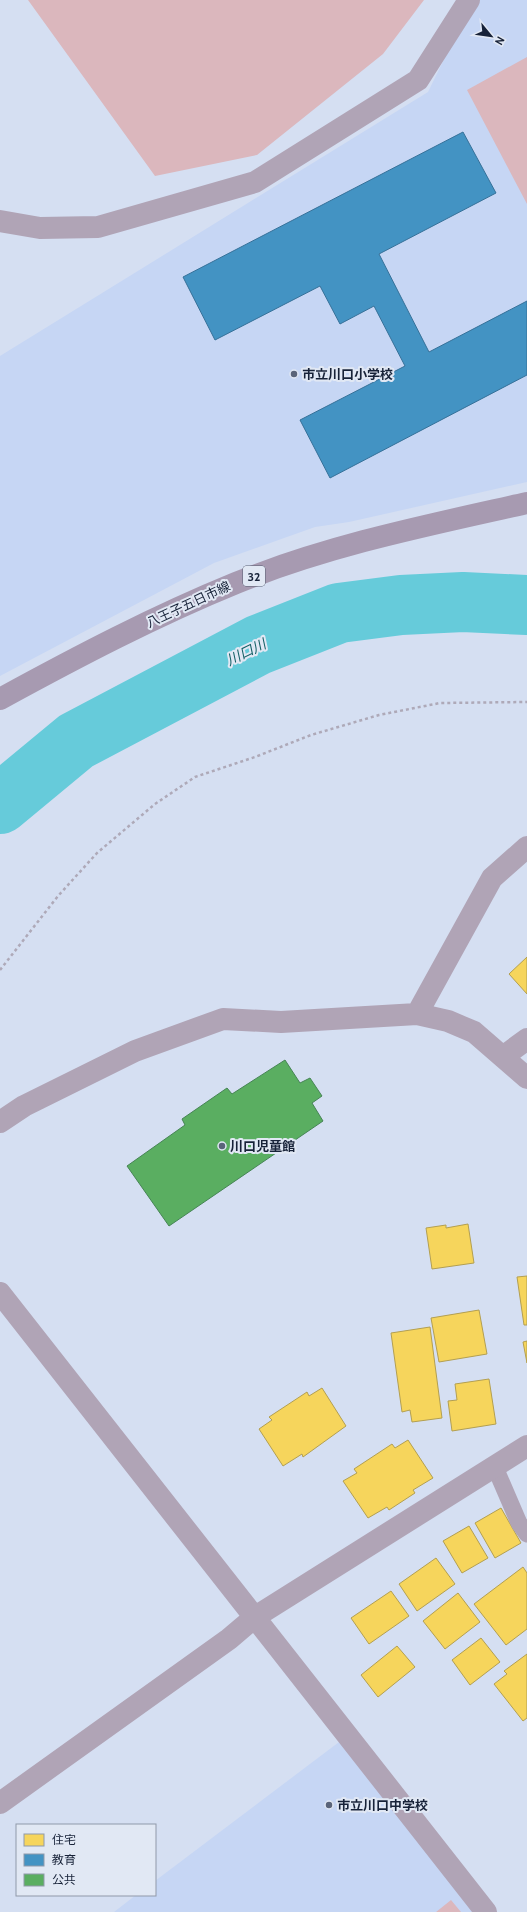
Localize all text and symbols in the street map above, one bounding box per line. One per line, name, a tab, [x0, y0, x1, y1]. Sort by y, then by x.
north arrow	[471, 16, 511, 56]
text: N	[492, 34, 508, 48]
place label: 市立川口小学校	[302, 366, 393, 382]
marker: 市立川口小学校	[289, 369, 299, 379]
road number: 32	[243, 566, 265, 586]
street label: 八王子五日市線	[143, 578, 233, 630]
water label: 川口川	[223, 634, 271, 669]
place label: 川口児童館	[230, 1138, 295, 1154]
marker: 川口児童館	[217, 1141, 227, 1151]
place label: 市立川口中学校	[337, 1797, 428, 1813]
marker: 市立川口中学校	[324, 1800, 334, 1810]
legend	[16, 1824, 156, 1896]
text: 住宅	[52, 1832, 76, 1847]
text: 教育	[52, 1852, 76, 1867]
text: 公共	[52, 1872, 76, 1887]

